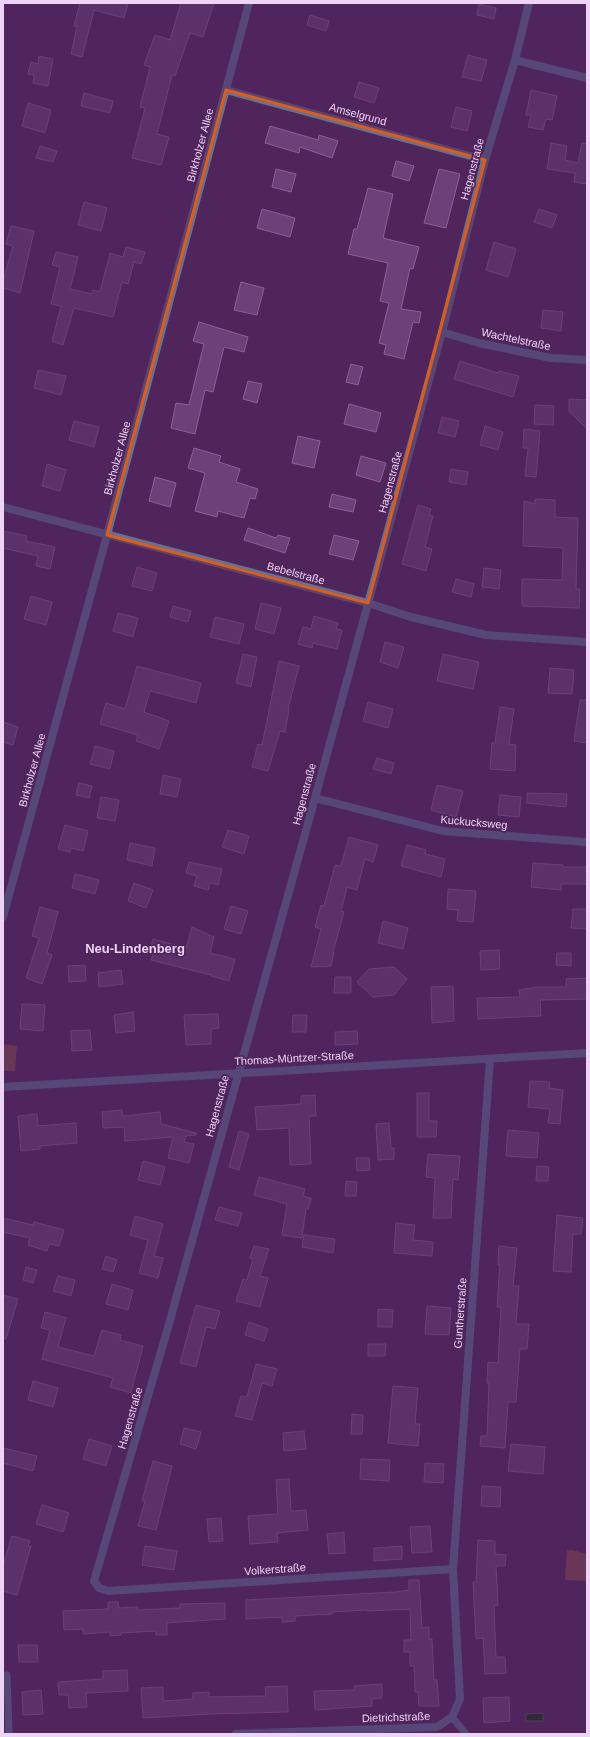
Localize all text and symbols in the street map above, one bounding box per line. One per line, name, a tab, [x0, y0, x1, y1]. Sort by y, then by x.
street label: Amselgrund	[328, 101, 388, 127]
street label: Birkholzer Allee	[184, 107, 216, 183]
street label: Hagenstraße	[458, 137, 486, 201]
street label: Wachtelstraße	[480, 326, 552, 352]
street label: Birkholzer Allee	[101, 420, 133, 496]
street label: Hagenstraße	[376, 450, 404, 514]
street label: Bebelstraße	[266, 560, 326, 586]
street label: Birkholzer Allee	[16, 732, 48, 808]
street label: Hagenstraße	[290, 762, 318, 826]
street label: Kuckucksweg	[440, 813, 508, 831]
district label: Neu-Lindenberg	[85, 941, 185, 956]
street label: Thomas-Müntzer-Straße	[234, 1049, 354, 1067]
street label: Hagenstraße	[203, 1074, 231, 1138]
street label: Guntherstraße	[452, 1277, 468, 1349]
street label: Hagenstraße	[115, 1386, 145, 1450]
street label: Volkerstraße	[244, 1561, 306, 1577]
street label: Dietrichstraße	[362, 1710, 430, 1724]

